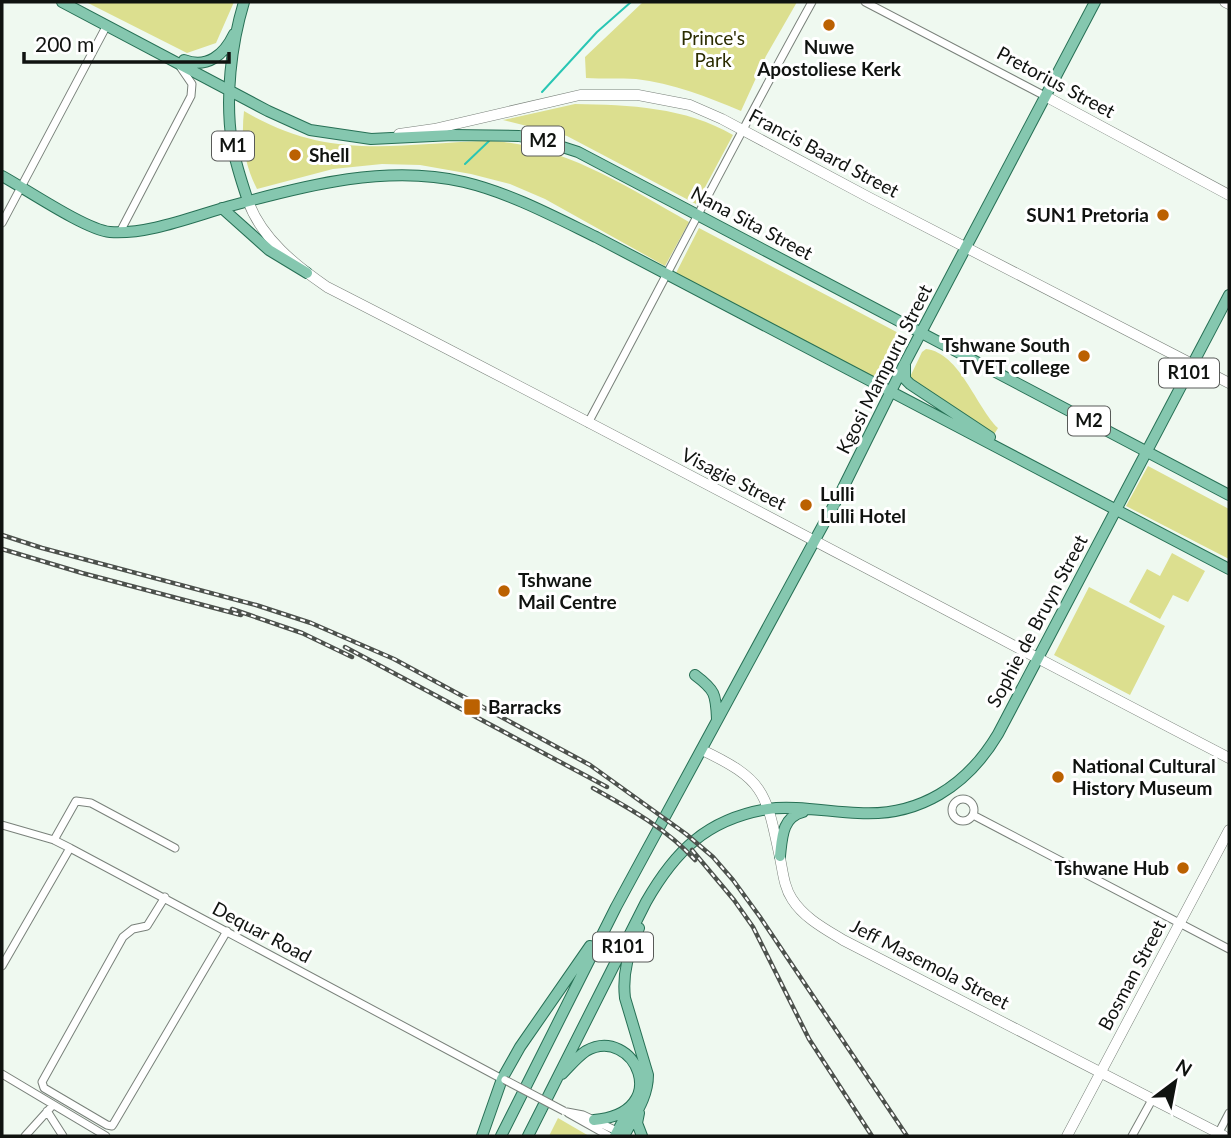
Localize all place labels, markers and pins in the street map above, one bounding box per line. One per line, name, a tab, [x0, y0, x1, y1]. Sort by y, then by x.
marker: Nuwe Apostoliese Kerk	[821, 17, 837, 33]
place label: Nuwe Apostoliese Kerk	[756, 35, 902, 80]
place label: Shell	[309, 143, 350, 166]
marker: Shell	[287, 147, 303, 163]
place label: SUN1 Pretoria	[1026, 203, 1149, 226]
marker: SUN1 Pretoria	[1155, 207, 1171, 223]
place label: Tshwane South TVET college	[942, 333, 1070, 378]
marker: Tshwane South TVET college	[1076, 348, 1092, 364]
place label: Lulli Lulli Hotel	[820, 482, 906, 527]
marker: Lulli Lulli Hotel	[798, 497, 814, 513]
place label: Tshwane Mail Centre	[518, 568, 617, 613]
marker: Tshwane Mail Centre	[496, 583, 512, 599]
place label: Barracks	[488, 695, 561, 718]
marker: Barracks	[462, 697, 482, 717]
place label: National Cultural History Museum	[1072, 754, 1216, 799]
marker: National Cultural History Museum	[1050, 769, 1066, 785]
place label: Tshwane Hub	[1055, 856, 1169, 879]
marker: Tshwane Hub	[1175, 860, 1191, 876]

